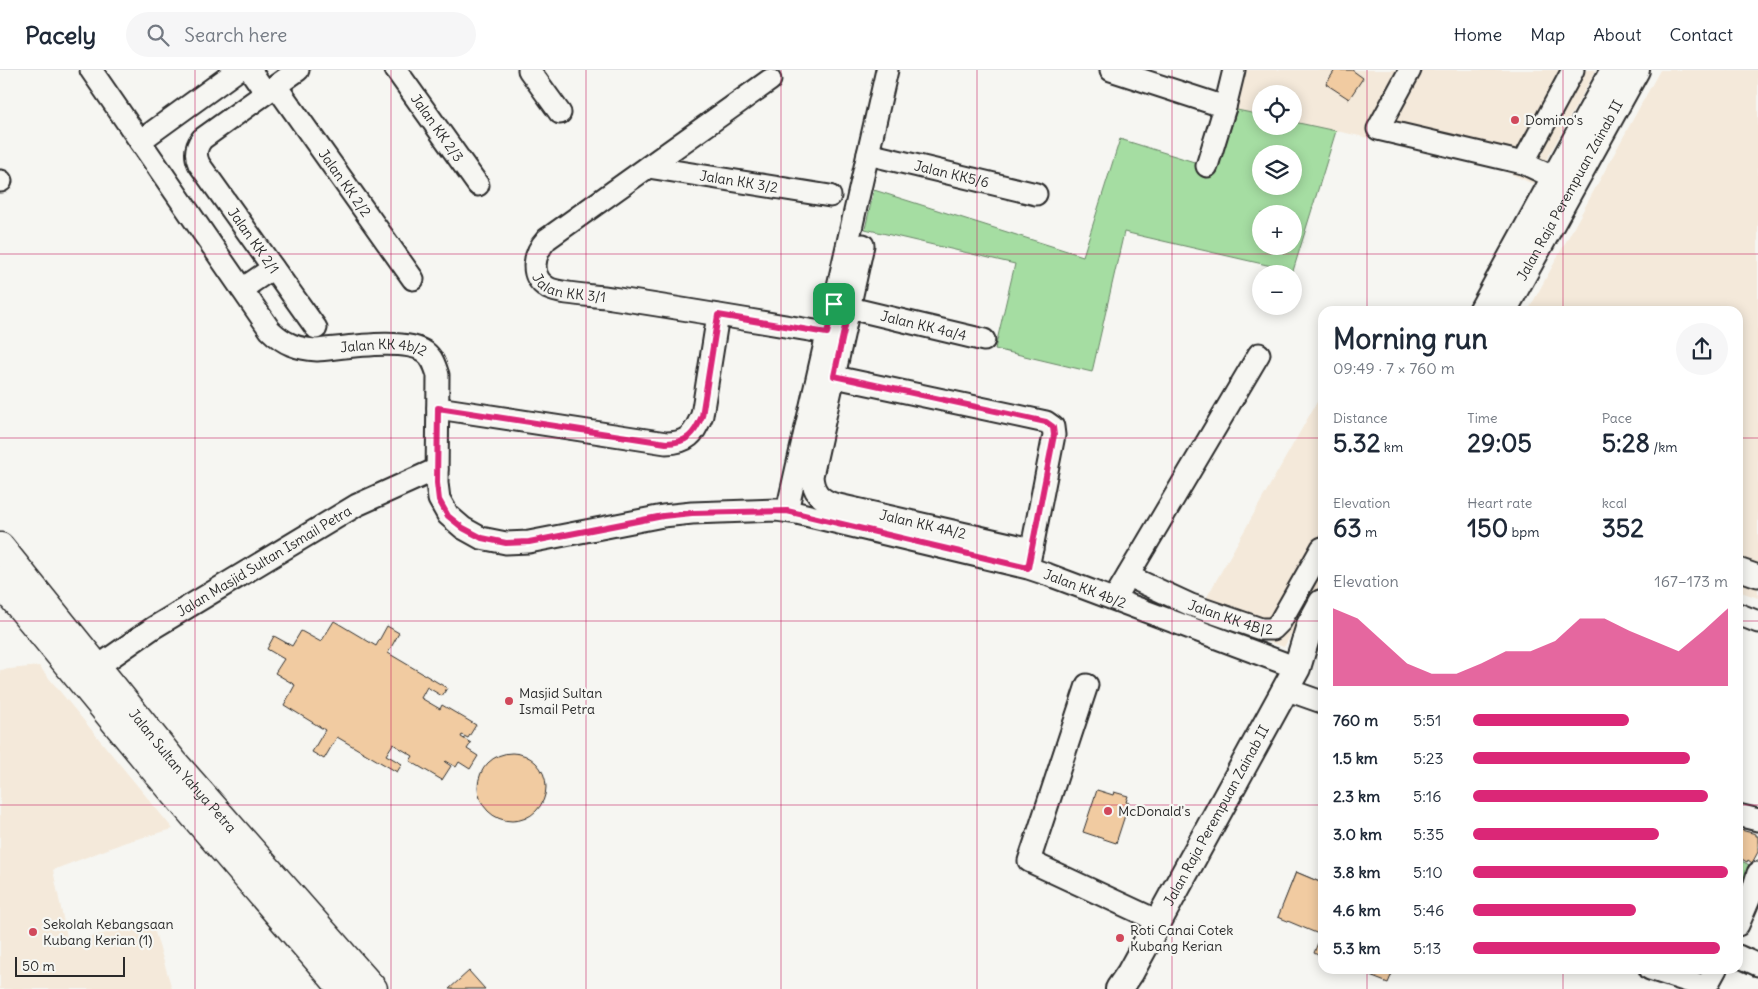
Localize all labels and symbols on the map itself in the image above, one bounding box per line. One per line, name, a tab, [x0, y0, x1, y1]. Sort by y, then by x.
street label: Jalan KK 2/3	[407, 90, 468, 165]
street label: Jalan Raja Perempuan Zainab II	[1513, 97, 1627, 284]
place label: Domino's	[1525, 111, 1583, 129]
marker: Domino's	[1509, 114, 1521, 126]
street label: Jalan KK 2/2	[315, 146, 375, 221]
street label: Jalan KK5/6	[912, 156, 991, 192]
street label: Jalan KK 3/2	[698, 166, 780, 197]
street label: Jalan KK 2/1	[224, 204, 283, 277]
street label: Jalan KK 3/1	[528, 270, 607, 306]
pin	[813, 283, 855, 325]
street label: Jalan KK 4a/4	[879, 307, 968, 345]
street label: Jalan KK 4b/2	[339, 335, 431, 360]
street label: Jalan Masjid Sultan Ismail Petra	[174, 502, 355, 620]
street label: Jalan KK 4A/2	[878, 506, 968, 543]
street label: Jalan KK 4b/2	[1041, 565, 1129, 612]
street label: Jalan KK 4B/2	[1186, 596, 1273, 638]
place label: Masjid Sultan Ismail Petra	[519, 684, 602, 718]
marker: Masjid Sultan Ismail Petra	[503, 695, 515, 707]
street label: Jalan Sultan Yahya Petra	[125, 705, 240, 837]
street label: Jalan Raja Perempuan Zainab II	[1160, 722, 1273, 909]
place label: McDonald's	[1118, 802, 1191, 820]
marker: McDonald's	[1102, 805, 1114, 817]
place label: Sekolah Kebangsaan Kubang Kerian (1)	[43, 915, 174, 949]
place label: Roti Canai Cotek Kubang Kerian	[1130, 921, 1234, 955]
marker: Sekolah Kebangsaan Kubang Kerian (1)	[27, 926, 39, 938]
marker: Roti Canai Cotek Kubang Kerian	[1114, 932, 1126, 944]
scale bar	[15, 954, 125, 977]

